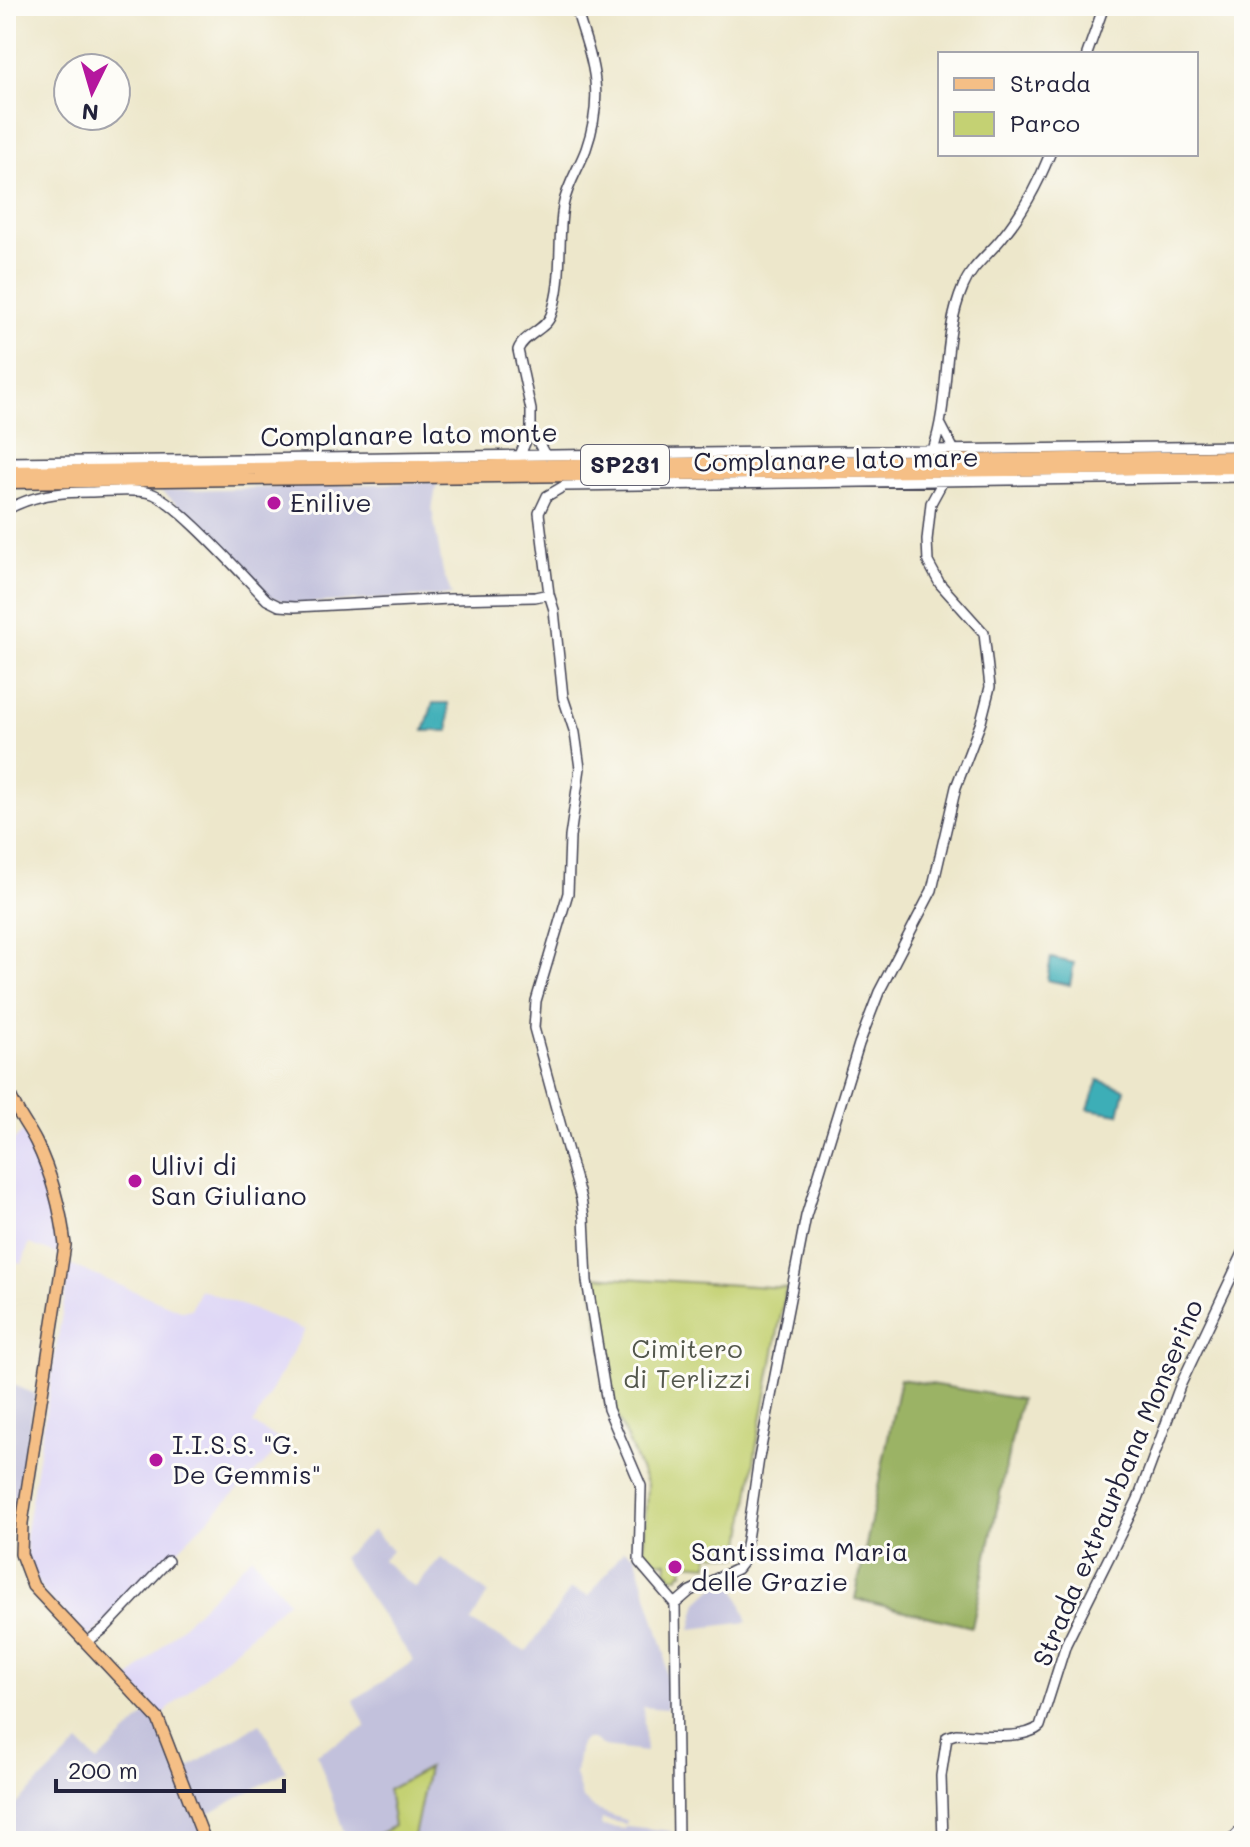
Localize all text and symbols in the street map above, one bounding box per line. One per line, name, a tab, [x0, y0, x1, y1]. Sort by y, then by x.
north arrow	[52, 52, 132, 132]
legend	[938, 52, 1198, 156]
text: Strada	[1010, 67, 1091, 98]
text: N	[81, 97, 100, 128]
text: Parco	[1010, 107, 1080, 138]
street label: Complanare lato monte	[260, 414, 558, 454]
street label: Complanare lato mare	[693, 440, 979, 478]
road number: SP231	[581, 445, 669, 485]
place label: Enilive	[290, 485, 372, 519]
marker: Enilive	[265, 494, 283, 512]
place label: Ulivi di San Giuliano	[151, 1148, 307, 1212]
marker: Ulivi di San Giuliano	[126, 1172, 144, 1190]
street label: Strada extraurbana Monserino	[1024, 1294, 1210, 1671]
park label: Cimitero di Terlizzi	[623, 1331, 751, 1395]
place label: I.I.S.S. "G. De Gemmis"	[172, 1427, 321, 1491]
marker: I.I.S.S. "G. De Gemmis"	[147, 1451, 165, 1469]
place label: Santissima Maria delle Grazie	[691, 1534, 908, 1598]
marker: Santissima Maria delle Grazie	[666, 1558, 684, 1576]
scale bar	[56, 1743, 284, 1793]
text: 200 m	[68, 1754, 138, 1785]

